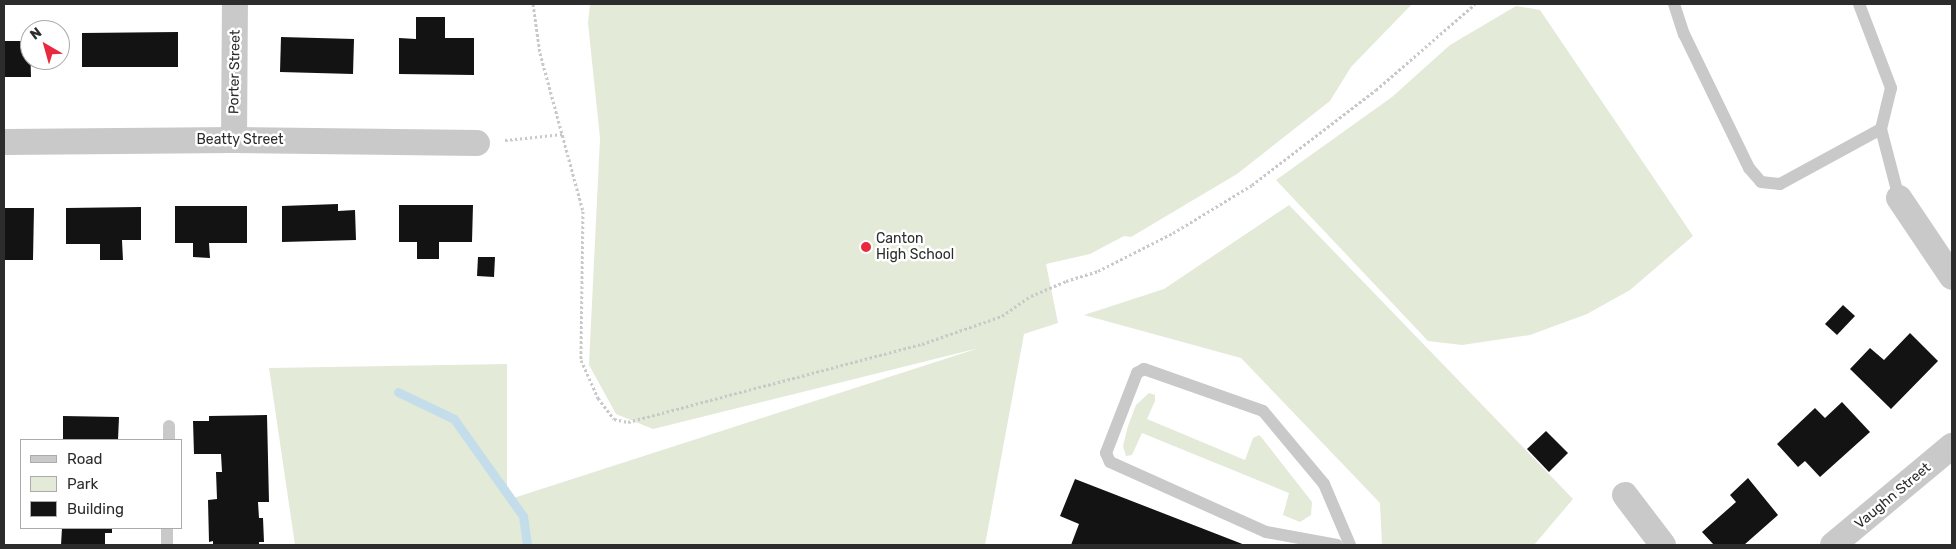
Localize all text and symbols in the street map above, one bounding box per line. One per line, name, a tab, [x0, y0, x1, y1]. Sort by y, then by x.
north arrow	[20, 20, 70, 70]
text: N	[27, 24, 45, 43]
street label: Porter Street	[226, 29, 244, 115]
street label: Beatty Street	[196, 132, 284, 148]
place label: Canton High School	[876, 231, 954, 264]
marker: Canton High School	[860, 241, 872, 253]
legend	[20, 439, 182, 529]
text: Road	[67, 450, 103, 468]
street label: Vaughn Street	[1852, 459, 1934, 533]
text: Park	[67, 475, 98, 493]
text: Building	[67, 500, 124, 518]

